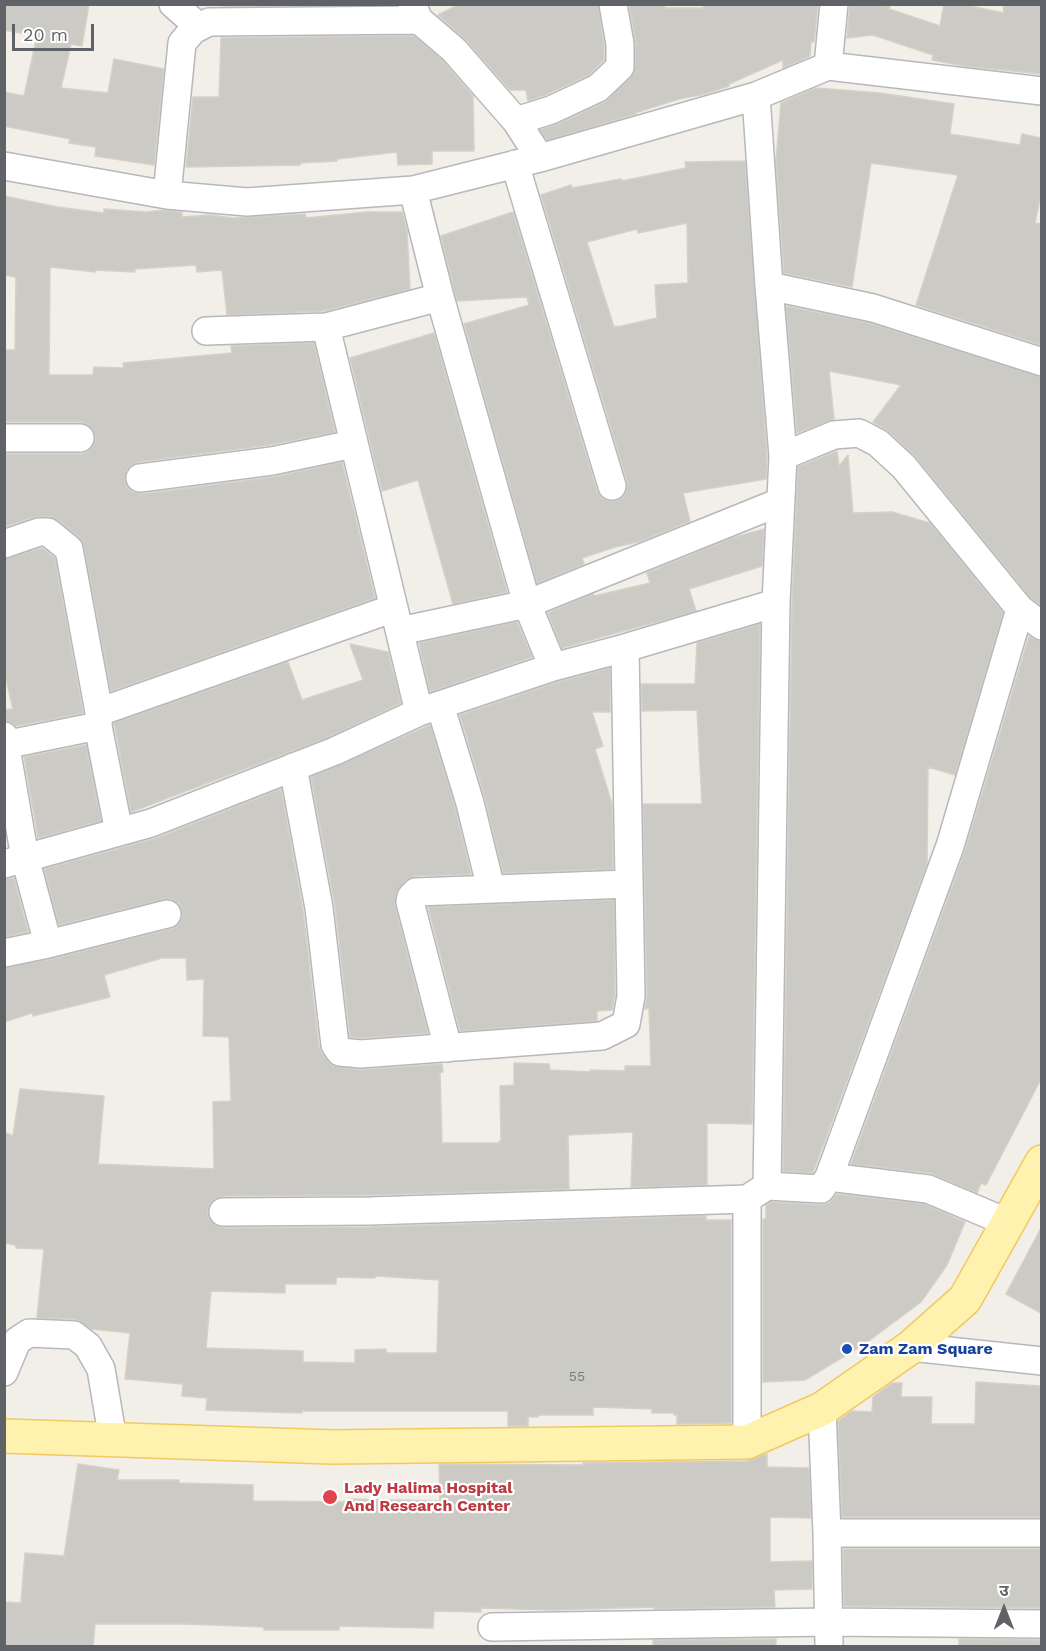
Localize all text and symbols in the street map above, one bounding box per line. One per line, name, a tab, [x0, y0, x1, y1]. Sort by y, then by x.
scale bar	[15, 12, 98, 50]
text: 20 m	[23, 24, 68, 45]
place label: Zam Zam Square	[859, 1339, 993, 1359]
marker: Zam Zam Square	[840, 1342, 854, 1356]
house number: 55	[569, 1369, 585, 1385]
place label: Lady Halima Hospital And Research Center	[344, 1478, 513, 1516]
marker: Lady Halima Hospital And Research Center	[321, 1488, 339, 1506]
north arrow	[974, 1579, 1034, 1639]
text: उ	[999, 1581, 1009, 1600]

